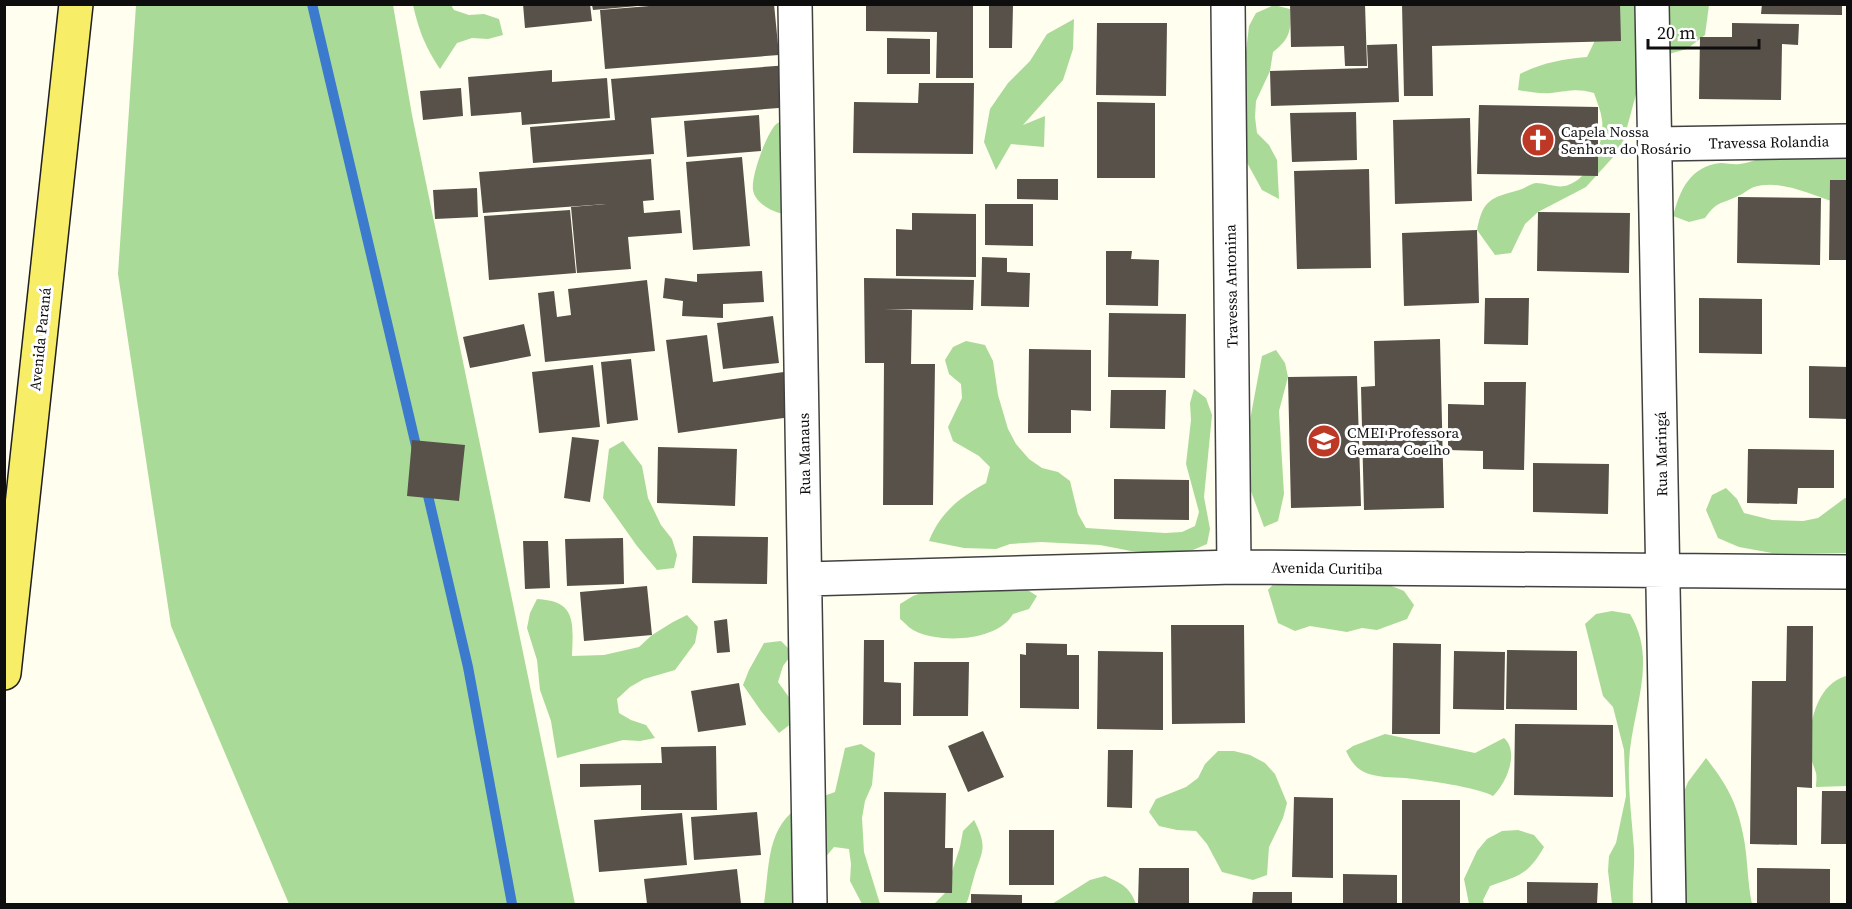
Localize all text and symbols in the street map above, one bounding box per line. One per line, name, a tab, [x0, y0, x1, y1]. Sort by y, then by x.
scale bar	[1648, 12, 1759, 50]
text: 20 m	[1657, 20, 1695, 45]
place label: Capela Nossa Senhora do Rosário	[1561, 121, 1691, 159]
church icon: Capela Nossa Senhora do Rosário	[1520, 122, 1556, 158]
street label: Travessa Rolandia	[1709, 130, 1830, 154]
street label: Travessa Antonina	[1219, 224, 1243, 348]
street label: Avenida Paraná	[24, 286, 56, 392]
street label: Rua Maringá	[1650, 411, 1672, 497]
street label: Rua Manaus	[793, 413, 815, 495]
place label: CMEI Professora Gemara Coelho	[1347, 422, 1459, 460]
school or university icon: CMEI Professora Gemara Coelho	[1306, 423, 1342, 459]
street label: Avenida Curitiba	[1271, 557, 1383, 579]

